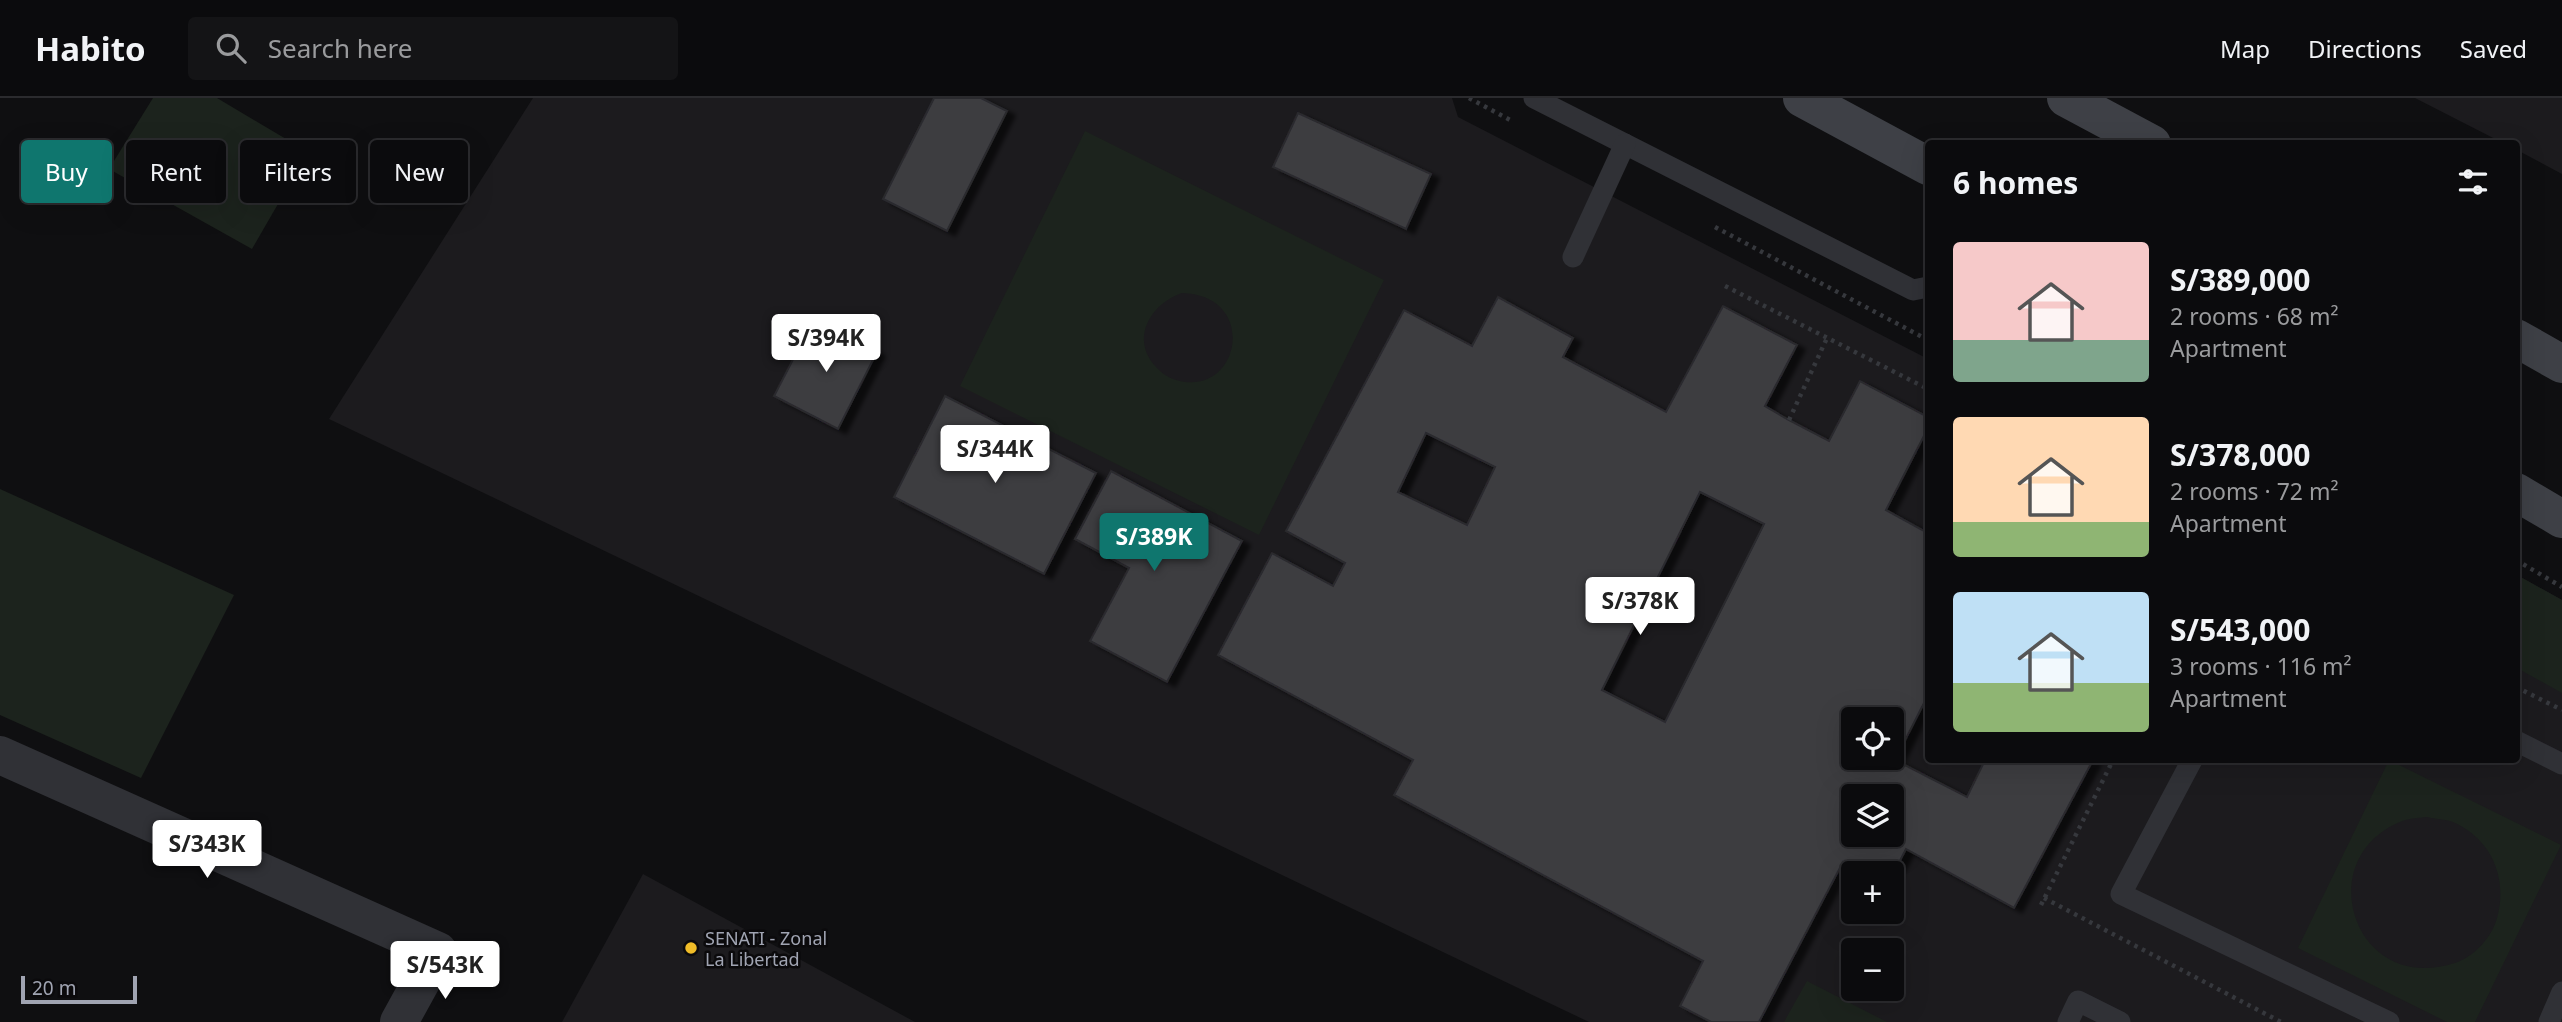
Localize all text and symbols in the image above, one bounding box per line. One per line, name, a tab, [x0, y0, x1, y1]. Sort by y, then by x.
search box	[188, 17, 678, 80]
text: Habito	[35, 26, 146, 71]
icon: search	[212, 29, 250, 67]
text: Search here	[268, 30, 412, 66]
text: Map	[2220, 32, 2270, 65]
text: Directions	[2308, 32, 2422, 65]
text: Saved	[2460, 32, 2527, 65]
chip: Buy	[21, 140, 112, 203]
chip: Rent	[126, 140, 226, 203]
chip: Filters	[240, 140, 356, 203]
chip: New	[370, 140, 468, 203]
text: 6 homes	[1953, 162, 2078, 203]
icon: filters	[2454, 163, 2492, 201]
text: S/389,000	[2170, 259, 2311, 300]
icon: home	[2009, 270, 2093, 354]
text: 2 rooms · 68 m²	[2170, 300, 2339, 332]
pin: S/394K	[769, 314, 883, 374]
text: S/394K	[788, 321, 864, 353]
text: Apartment	[2170, 332, 2287, 364]
pin: S/344K	[938, 426, 1052, 485]
text: S/344K	[957, 432, 1033, 464]
text: S/378,000	[2170, 434, 2311, 475]
icon: home	[2009, 445, 2093, 529]
text: 2 rooms · 72 m²	[2170, 475, 2339, 507]
text: Apartment	[2170, 507, 2287, 539]
pin: S/389K	[1097, 514, 1211, 573]
text: S/389K	[1116, 520, 1192, 552]
pin: S/378K	[1583, 578, 1697, 637]
text: S/378K	[1602, 584, 1678, 616]
text: S/543,000	[2170, 609, 2311, 650]
icon: home	[2009, 620, 2093, 704]
text: 3 rooms · 116 m²	[2170, 650, 2352, 682]
text: Apartment	[2170, 682, 2287, 714]
map controls	[1841, 707, 1904, 1001]
button: locate	[1841, 707, 1904, 770]
button: layers	[1841, 784, 1904, 847]
pin: S/343K	[150, 820, 264, 880]
text: S/343K	[169, 827, 245, 859]
button: +	[1841, 861, 1904, 924]
place label: SENATI - Zonal La Libertad	[705, 926, 827, 971]
button: −	[1841, 938, 1904, 1001]
marker: SENATI - Zonal La Libertad	[683, 940, 699, 956]
pin: S/543K	[388, 942, 502, 1001]
text: S/543K	[407, 948, 483, 980]
scale bar	[21, 973, 136, 1005]
text: 20 m	[32, 975, 76, 1001]

